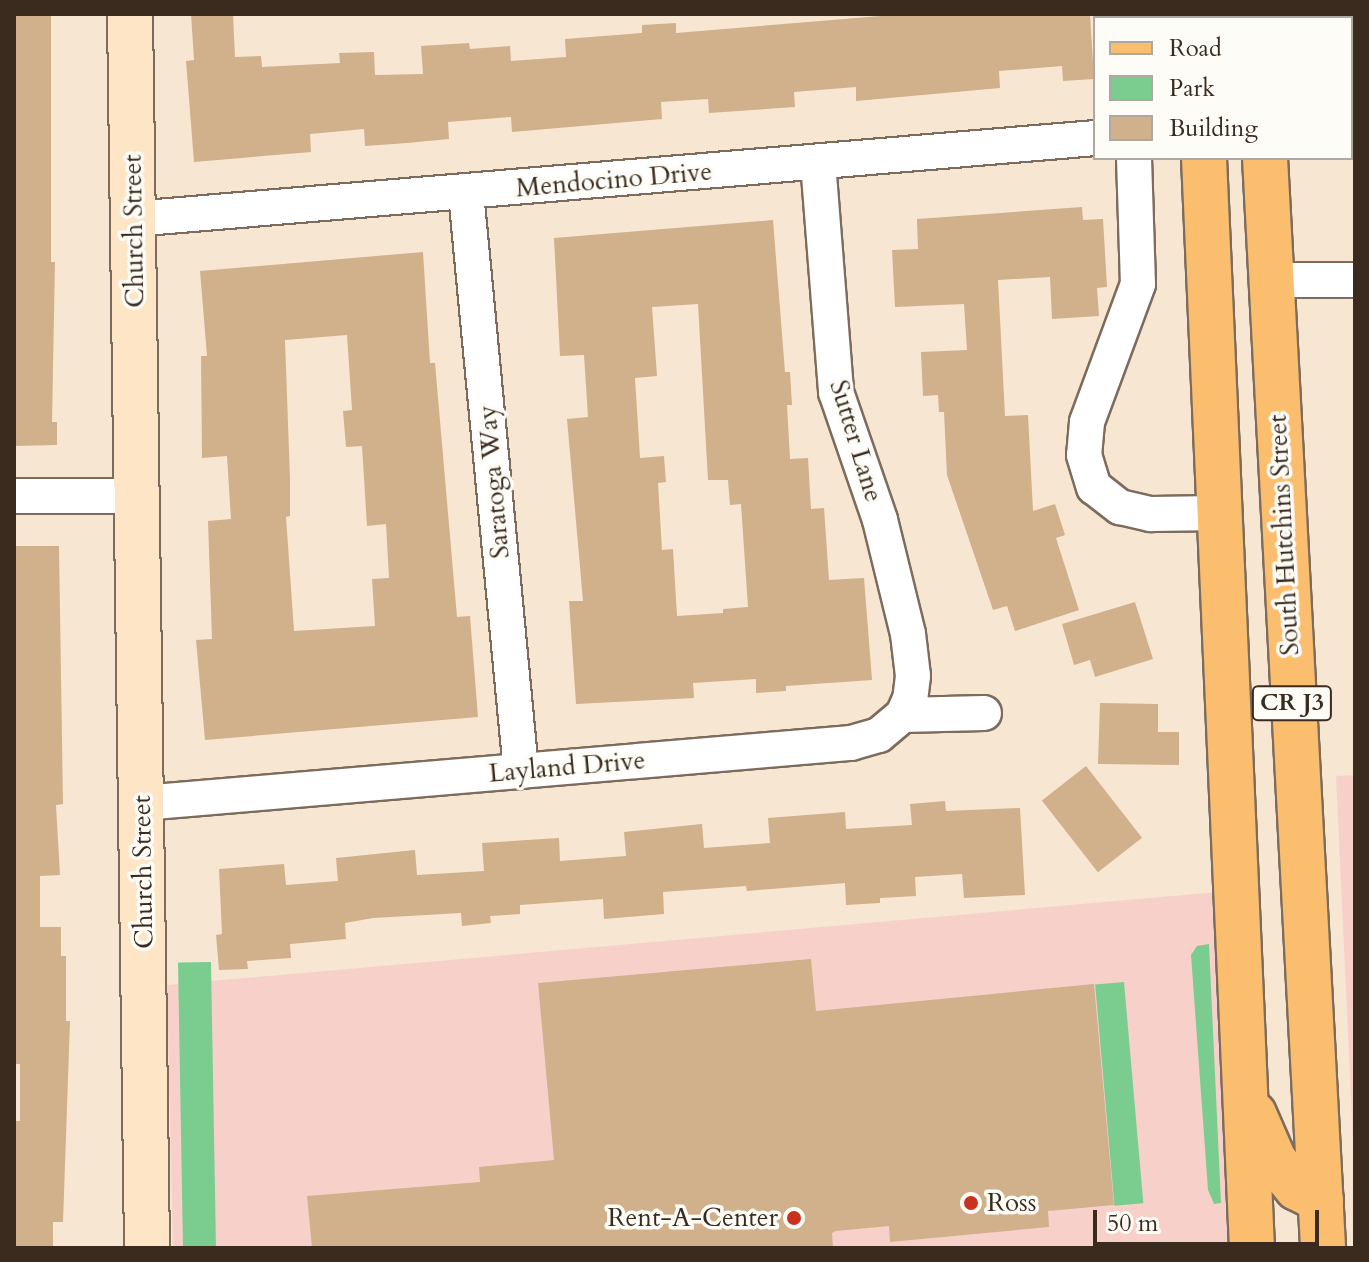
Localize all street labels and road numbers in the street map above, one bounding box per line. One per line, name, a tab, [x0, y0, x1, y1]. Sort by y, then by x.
street label: Church Street	[117, 154, 151, 308]
street label: Mendocino Drive	[515, 156, 713, 204]
street label: Sutter Lane	[823, 376, 889, 506]
street label: Saratoga Way	[472, 404, 516, 560]
street label: South Hutchins Street	[1262, 414, 1306, 656]
road number: CR J3	[1250, 683, 1334, 723]
street label: Layland Drive	[487, 745, 647, 789]
street label: Church Street	[126, 795, 160, 949]

